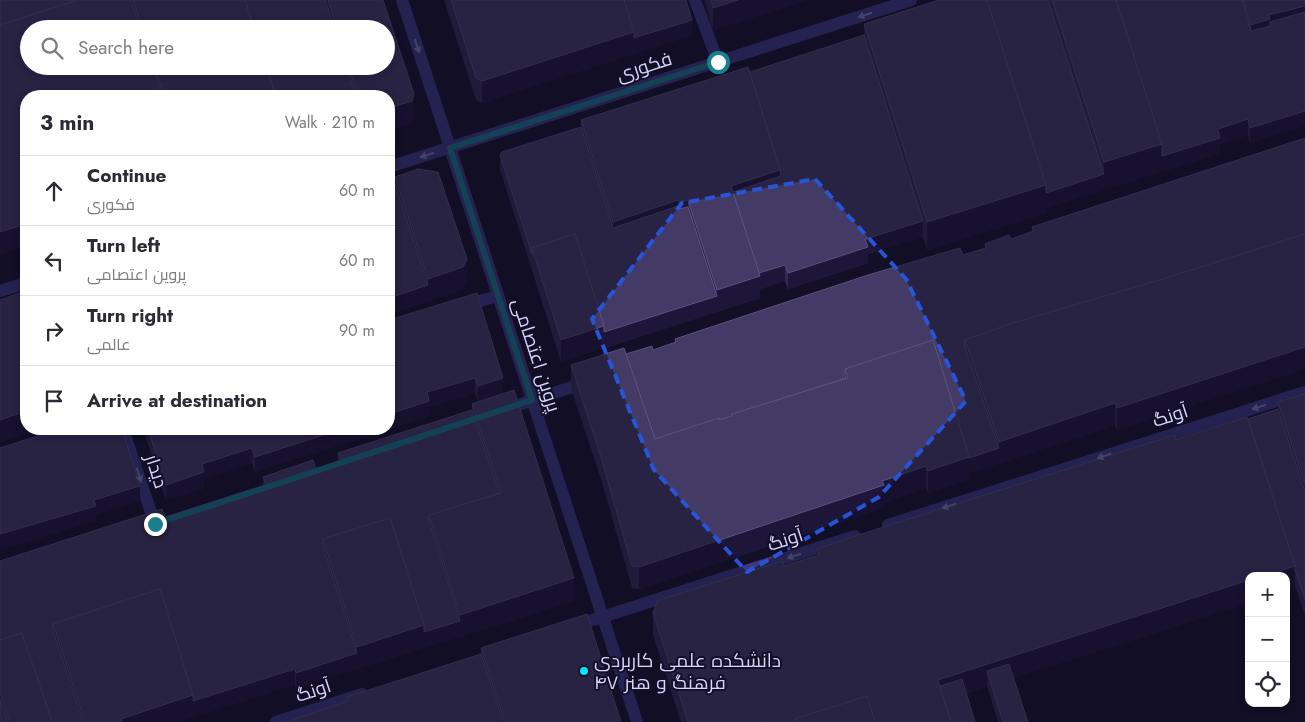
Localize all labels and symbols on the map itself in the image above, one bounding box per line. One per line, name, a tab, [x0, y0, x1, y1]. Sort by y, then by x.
one-way arrow	[857, 12, 872, 19]
one-way arrow	[414, 39, 422, 54]
street label: فکوری	[613, 45, 675, 88]
route start	[707, 51, 730, 74]
one-way arrow	[419, 152, 434, 159]
street label: پروین اعتصامی	[505, 295, 568, 415]
street label: آونگ	[1149, 397, 1191, 434]
one-way arrow	[1251, 403, 1266, 411]
street label: دیدار	[138, 450, 175, 492]
one-way arrow	[1096, 453, 1111, 461]
one-way arrow	[135, 468, 143, 483]
one-way arrow	[941, 502, 956, 510]
route end	[144, 513, 167, 536]
street label: آونگ	[764, 521, 806, 558]
one-way arrow	[787, 552, 802, 560]
place label: دانشکده علمی کاربردی فرهنگ و هنر ۴۷	[594, 647, 781, 696]
marker: دانشکده علمی کاربردی فرهنگ و هنر ۴۷	[578, 665, 590, 677]
street label: آونگ	[292, 672, 334, 709]

